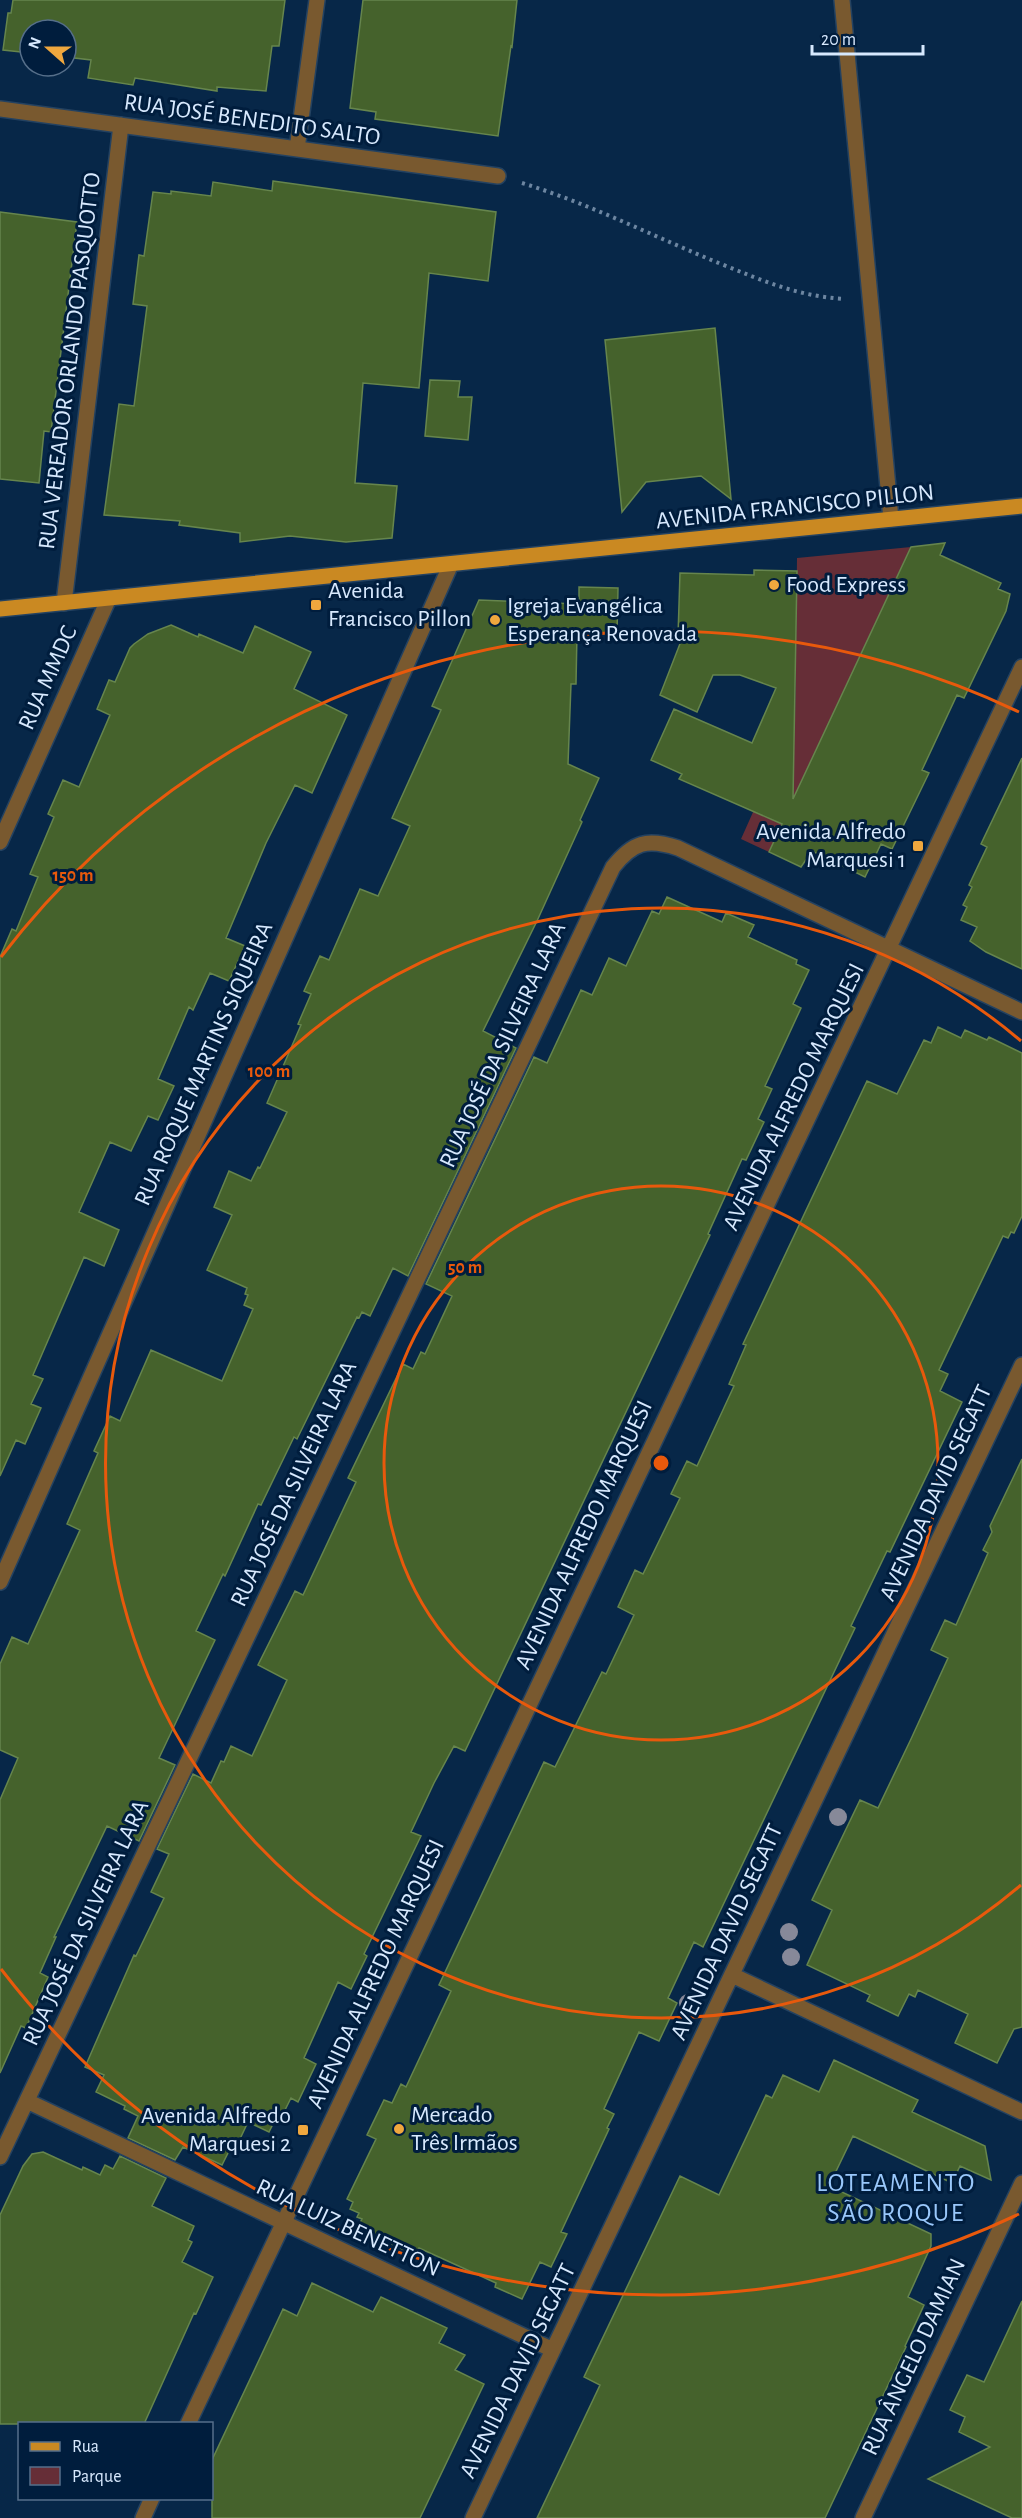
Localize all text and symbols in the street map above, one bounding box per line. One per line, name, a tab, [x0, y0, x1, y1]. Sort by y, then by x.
north arrow	[18, 18, 78, 78]
scale bar	[812, 18, 923, 56]
text: 20 m	[821, 31, 856, 49]
text: N	[25, 35, 44, 51]
street label: RUA JOSÉ BENEDITO SALTO	[122, 88, 382, 150]
street label: RUA VEREADOR ORLANDO PASQUOTTO	[35, 171, 105, 551]
street label: AVENIDA FRANCISCO PILLON	[655, 480, 935, 534]
place label: Food Express	[786, 573, 906, 597]
marker: Food Express	[767, 578, 781, 592]
place label: Avenida Francisco Pillon	[328, 579, 471, 631]
place label: Igreja Evangélica Esperança Renovada	[507, 594, 697, 646]
marker: Avenida Francisco Pillon	[309, 598, 323, 612]
marker: Igreja Evangélica Esperança Renovada	[488, 613, 502, 627]
street label: RUA MMDC	[14, 622, 82, 734]
place label: Avenida Alfredo Marquesi 1	[756, 820, 906, 872]
marker: Avenida Alfredo Marquesi 1	[911, 839, 925, 853]
text: 150 m	[53, 867, 93, 885]
street label: RUA JOSÉ DA SILVEIRA LARA	[434, 918, 570, 1171]
street label: RUA ROQUE MARTINS SIQUEIRA	[130, 919, 278, 1209]
street label: AVENIDA ALFREDO MARQUESI	[719, 960, 869, 1234]
text: 100 m	[248, 1063, 290, 1081]
text: 50 m	[448, 1259, 482, 1277]
street label: RUA JOSÉ DA SILVEIRA LARA	[225, 1357, 361, 1610]
street label: AVENIDA DAVID SEGATT	[875, 1381, 997, 1605]
street label: AVENIDA ALFREDO MARQUESI	[511, 1397, 657, 1673]
centre of rings	[651, 1453, 671, 1473]
street label: RUA JOSÉ DA SILVEIRA LARA	[17, 1796, 153, 2049]
street label: AVENIDA DAVID SEGATT	[666, 1820, 788, 2044]
street label: AVENIDA ALFREDO MARQUESI	[303, 1836, 449, 2112]
place label: Mercado Três Irmãos	[411, 2103, 518, 2155]
place label: Avenida Alfredo Marquesi 2	[141, 2104, 291, 2156]
marker: Mercado Três Irmãos	[392, 2122, 406, 2136]
marker: Avenida Alfredo Marquesi 2	[296, 2123, 310, 2137]
district label: LOTEAMENTO SÃO ROQUE	[816, 2170, 976, 2226]
street label: RUA LUIZ BENETTON	[252, 2175, 444, 2281]
street label: RUA ÂNGELO DAMIAN	[856, 2254, 970, 2459]
street label: AVENIDA DAVID SEGATT	[456, 2260, 580, 2482]
legend	[18, 2422, 213, 2500]
text: Rua	[72, 2438, 99, 2456]
text: Parque	[72, 2468, 121, 2486]

